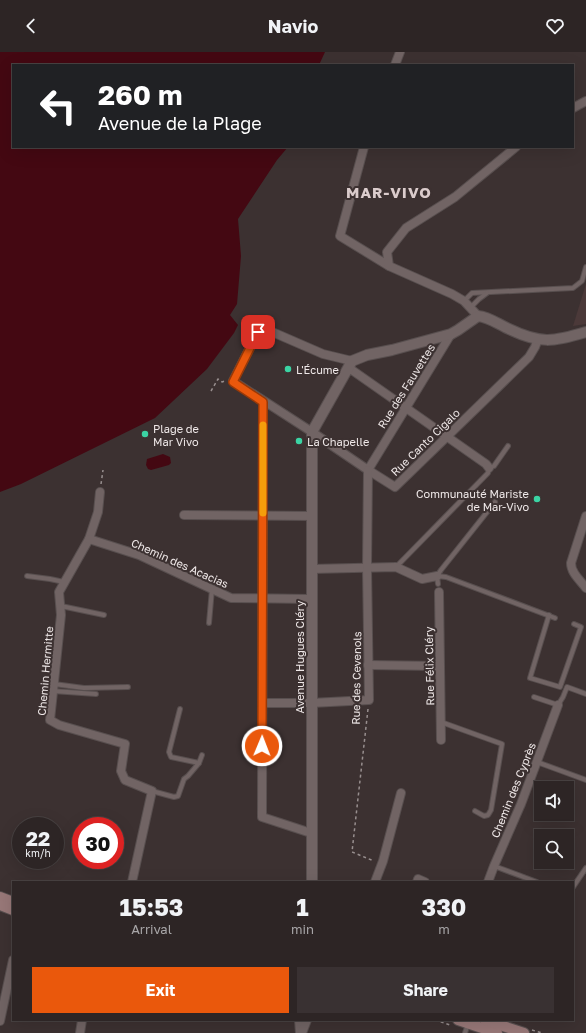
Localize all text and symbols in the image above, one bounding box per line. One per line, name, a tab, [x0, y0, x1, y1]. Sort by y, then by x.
icon: back	[20, 15, 42, 37]
text: Navio	[268, 15, 318, 37]
icon: heart	[544, 15, 566, 37]
text: 260 m	[98, 78, 183, 111]
icon: left	[32, 80, 84, 132]
text: Avenue de la Plage	[98, 112, 262, 134]
district label: MAR-VIVO	[346, 183, 432, 201]
pin	[241, 315, 275, 349]
icon: arrive	[247, 321, 269, 343]
street label: Rue des Fauvettes	[375, 341, 437, 431]
place label: L'Écume	[296, 363, 339, 376]
marker: L'Écume	[283, 364, 293, 374]
street label: Rue Canto Cigalo	[388, 406, 462, 478]
place label: Plage de Mar Vivo	[153, 422, 199, 448]
marker: Plage de Mar Vivo	[140, 429, 150, 439]
place label: La Chapelle	[307, 435, 369, 448]
marker: La Chapelle	[294, 436, 304, 446]
place label: Communauté Mariste de Mar-Vivo	[416, 487, 529, 513]
marker: Communauté Mariste de Mar-Vivo	[532, 494, 542, 504]
street label: Chemin des Acacias	[129, 536, 231, 590]
street label: Avenue Hugues Cléry	[293, 600, 306, 714]
street label: Chemin Hermitte	[35, 626, 55, 716]
street label: Rue Félix Cléry	[422, 626, 436, 706]
street label: Rue des Cevenols	[349, 631, 363, 725]
position arrow	[241, 725, 283, 767]
street label: Chemin des Cyprès	[488, 740, 538, 839]
map controls	[534, 781, 574, 869]
button: sound	[534, 781, 574, 821]
speed limit sign: 30	[72, 817, 124, 869]
text: 22	[26, 826, 50, 850]
button: search	[534, 829, 574, 869]
text: km/h	[25, 847, 51, 859]
text: 15:53	[120, 892, 184, 921]
text: 1	[296, 892, 309, 921]
text: 330	[422, 892, 466, 921]
text: Arrival	[131, 921, 172, 937]
text: min	[291, 921, 314, 937]
text: m	[438, 921, 450, 937]
button: Exit	[32, 967, 289, 1013]
button: Share	[297, 967, 554, 1013]

